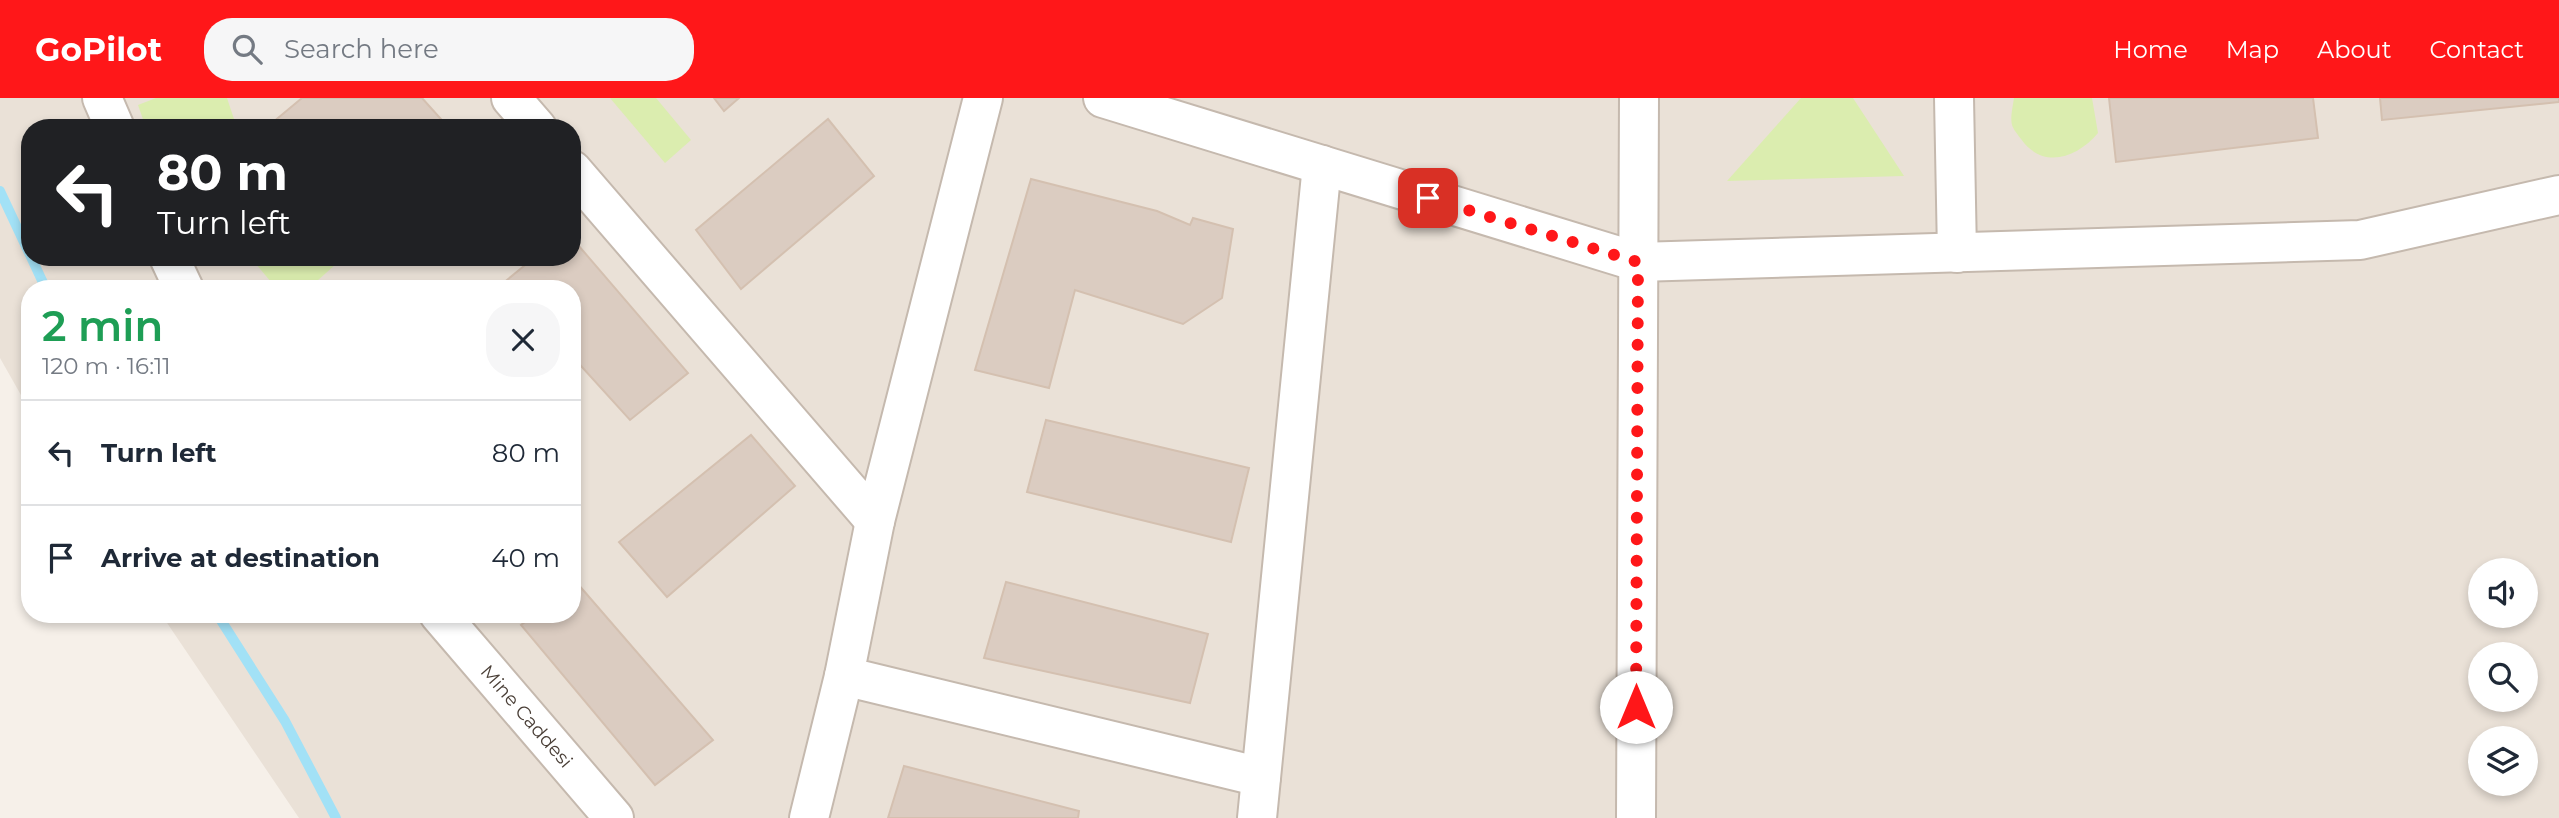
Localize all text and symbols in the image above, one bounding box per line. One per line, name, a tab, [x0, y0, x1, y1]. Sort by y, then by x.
search box	[204, 18, 694, 81]
text: GoPilot	[35, 29, 162, 69]
icon: search	[228, 30, 266, 68]
text: Search here	[284, 33, 439, 65]
text: Home	[2113, 35, 2188, 64]
text: Map	[2226, 35, 2279, 64]
text: About	[2317, 35, 2391, 64]
text: Contact	[2429, 35, 2524, 64]
text: 80 m	[157, 143, 288, 202]
icon: left	[42, 147, 133, 238]
pin	[1398, 168, 1458, 228]
icon: arrive	[1409, 179, 1447, 217]
text: Turn left	[157, 203, 291, 242]
text: 2 min	[42, 300, 163, 352]
button: close	[486, 303, 560, 377]
text: 120 m · 16:11	[42, 352, 171, 380]
icon: left	[42, 434, 80, 472]
text: Turn left	[101, 437, 217, 469]
text: 80 m	[492, 437, 560, 469]
icon: arrive	[42, 539, 80, 577]
text: Arrive at destination	[101, 542, 380, 574]
text: 40 m	[491, 542, 560, 574]
map controls	[2468, 558, 2538, 796]
button: sound	[2468, 558, 2538, 628]
button: search	[2468, 642, 2538, 712]
street label: Mine Caddesi	[476, 660, 578, 772]
position arrow	[1599, 670, 1673, 744]
button: layers	[2468, 726, 2538, 796]

